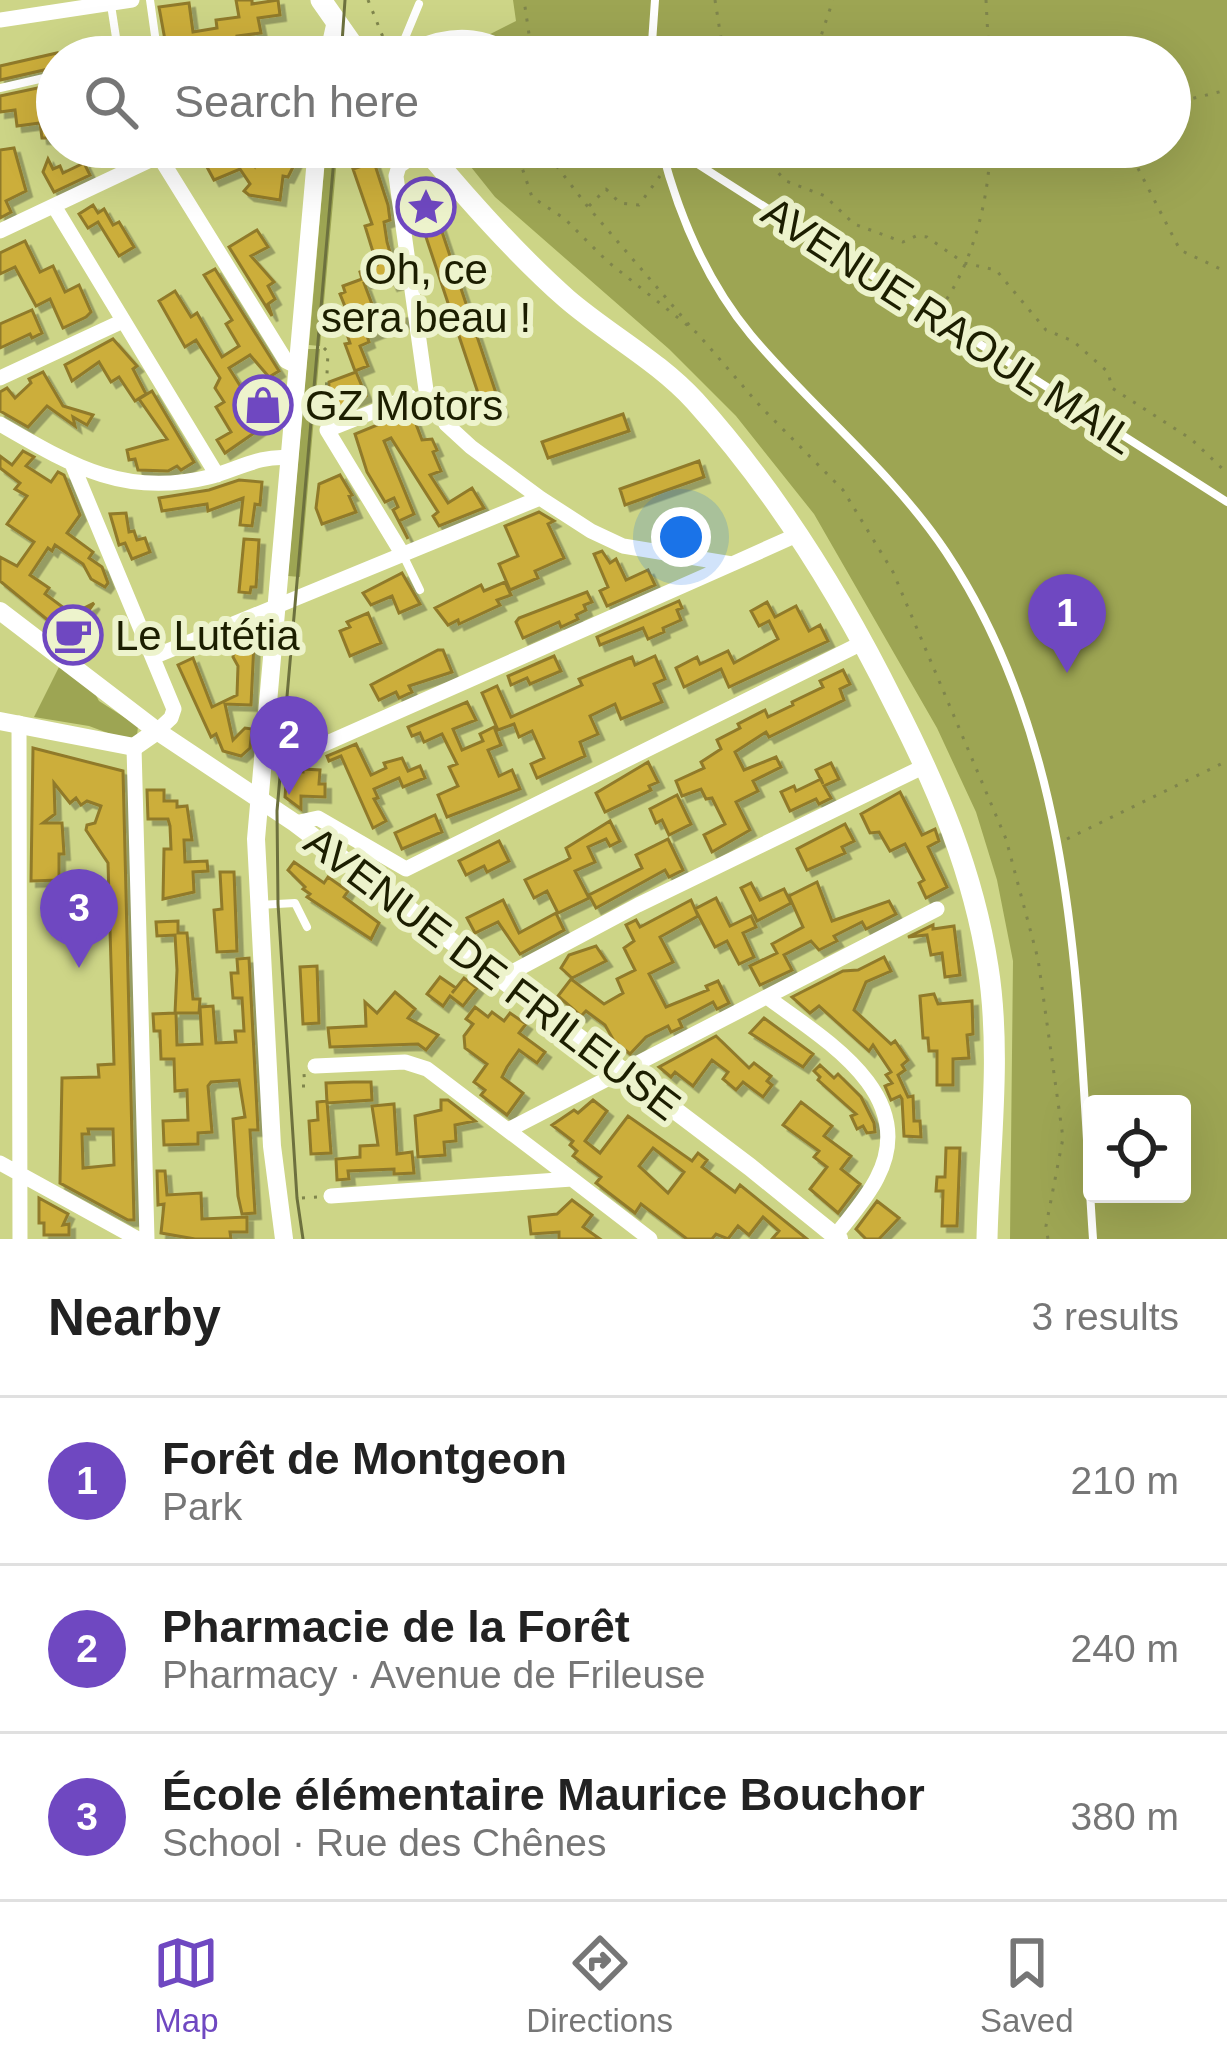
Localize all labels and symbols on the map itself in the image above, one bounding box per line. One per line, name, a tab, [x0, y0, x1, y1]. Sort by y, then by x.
place icon: Oh, ce sera beau !	[395, 176, 457, 238]
street label: AVENUE RAOUL MAIL	[754, 187, 1144, 463]
place label: Oh, ce sera beau !	[321, 246, 531, 341]
shop icon: GZ Motors	[232, 374, 294, 436]
place label: GZ Motors	[305, 382, 503, 429]
your location	[651, 507, 711, 567]
pin: 1	[1028, 574, 1106, 673]
cafe icon: Le Lutétia	[42, 604, 104, 666]
place label: Le Lutétia	[115, 612, 300, 659]
pin: 2	[250, 696, 328, 795]
street label: AVENUE DE FRILEUSE	[296, 817, 689, 1130]
pin: 3	[40, 869, 118, 968]

